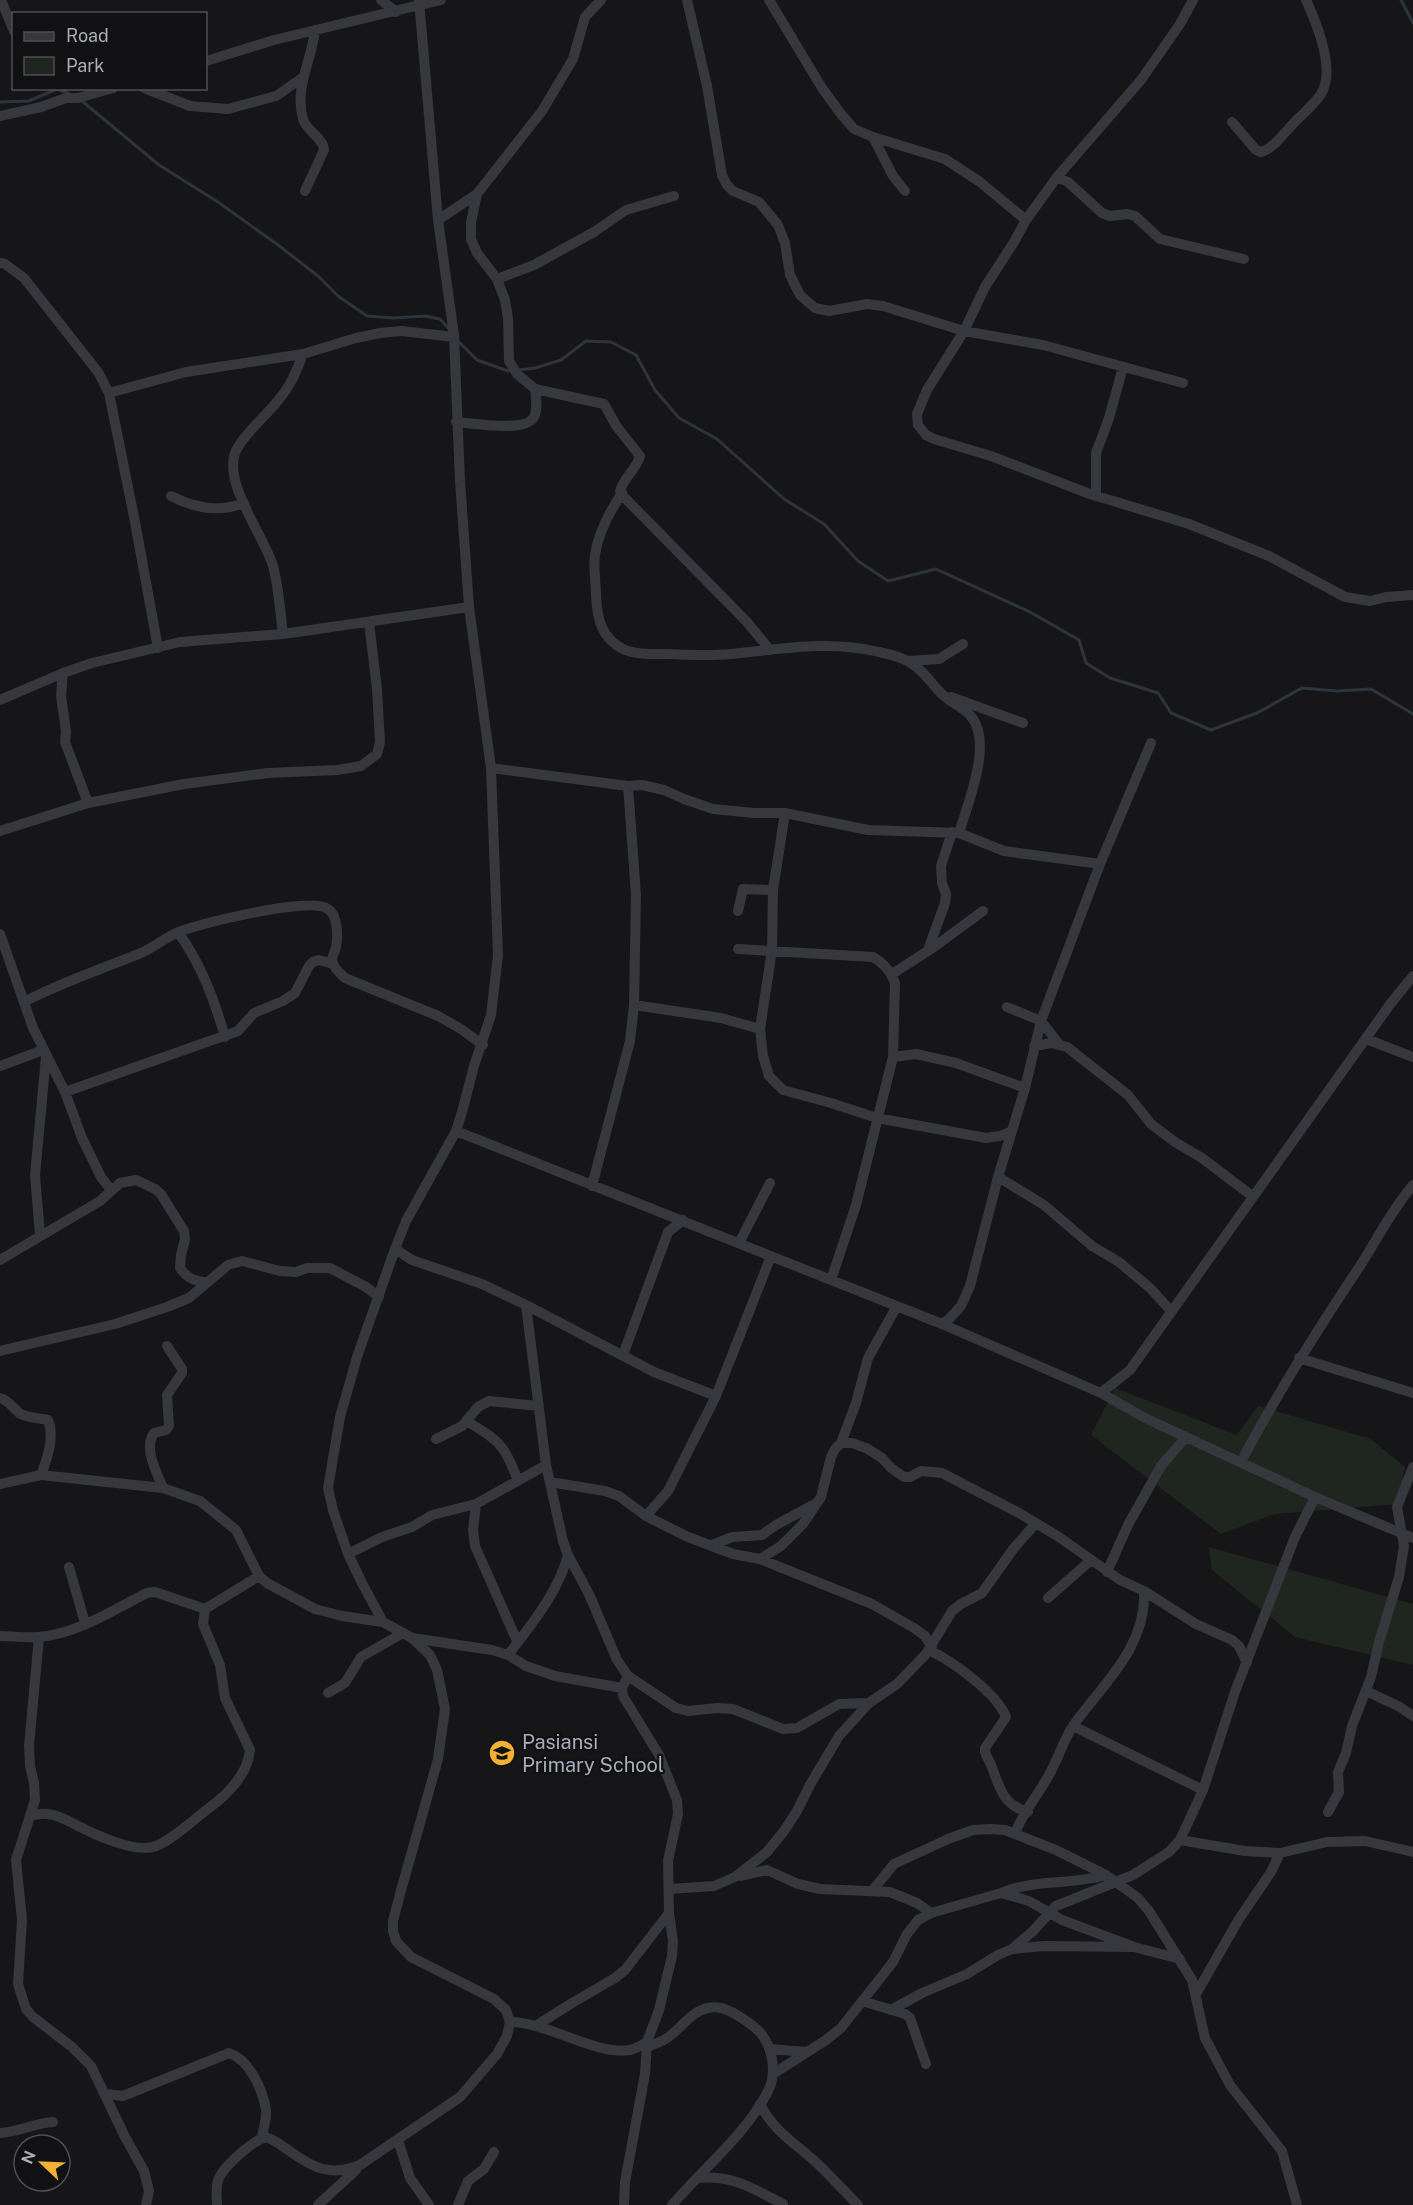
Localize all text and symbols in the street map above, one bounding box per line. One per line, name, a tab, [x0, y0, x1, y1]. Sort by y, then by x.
legend	[12, 12, 207, 90]
text: Road	[66, 25, 109, 46]
text: Park	[66, 55, 104, 76]
place label: Pasiansi Primary School	[522, 1730, 664, 1777]
school or university icon: Pasiansi Primary School	[487, 1738, 517, 1768]
north arrow	[12, 2133, 72, 2193]
text: N	[17, 2148, 40, 2167]

